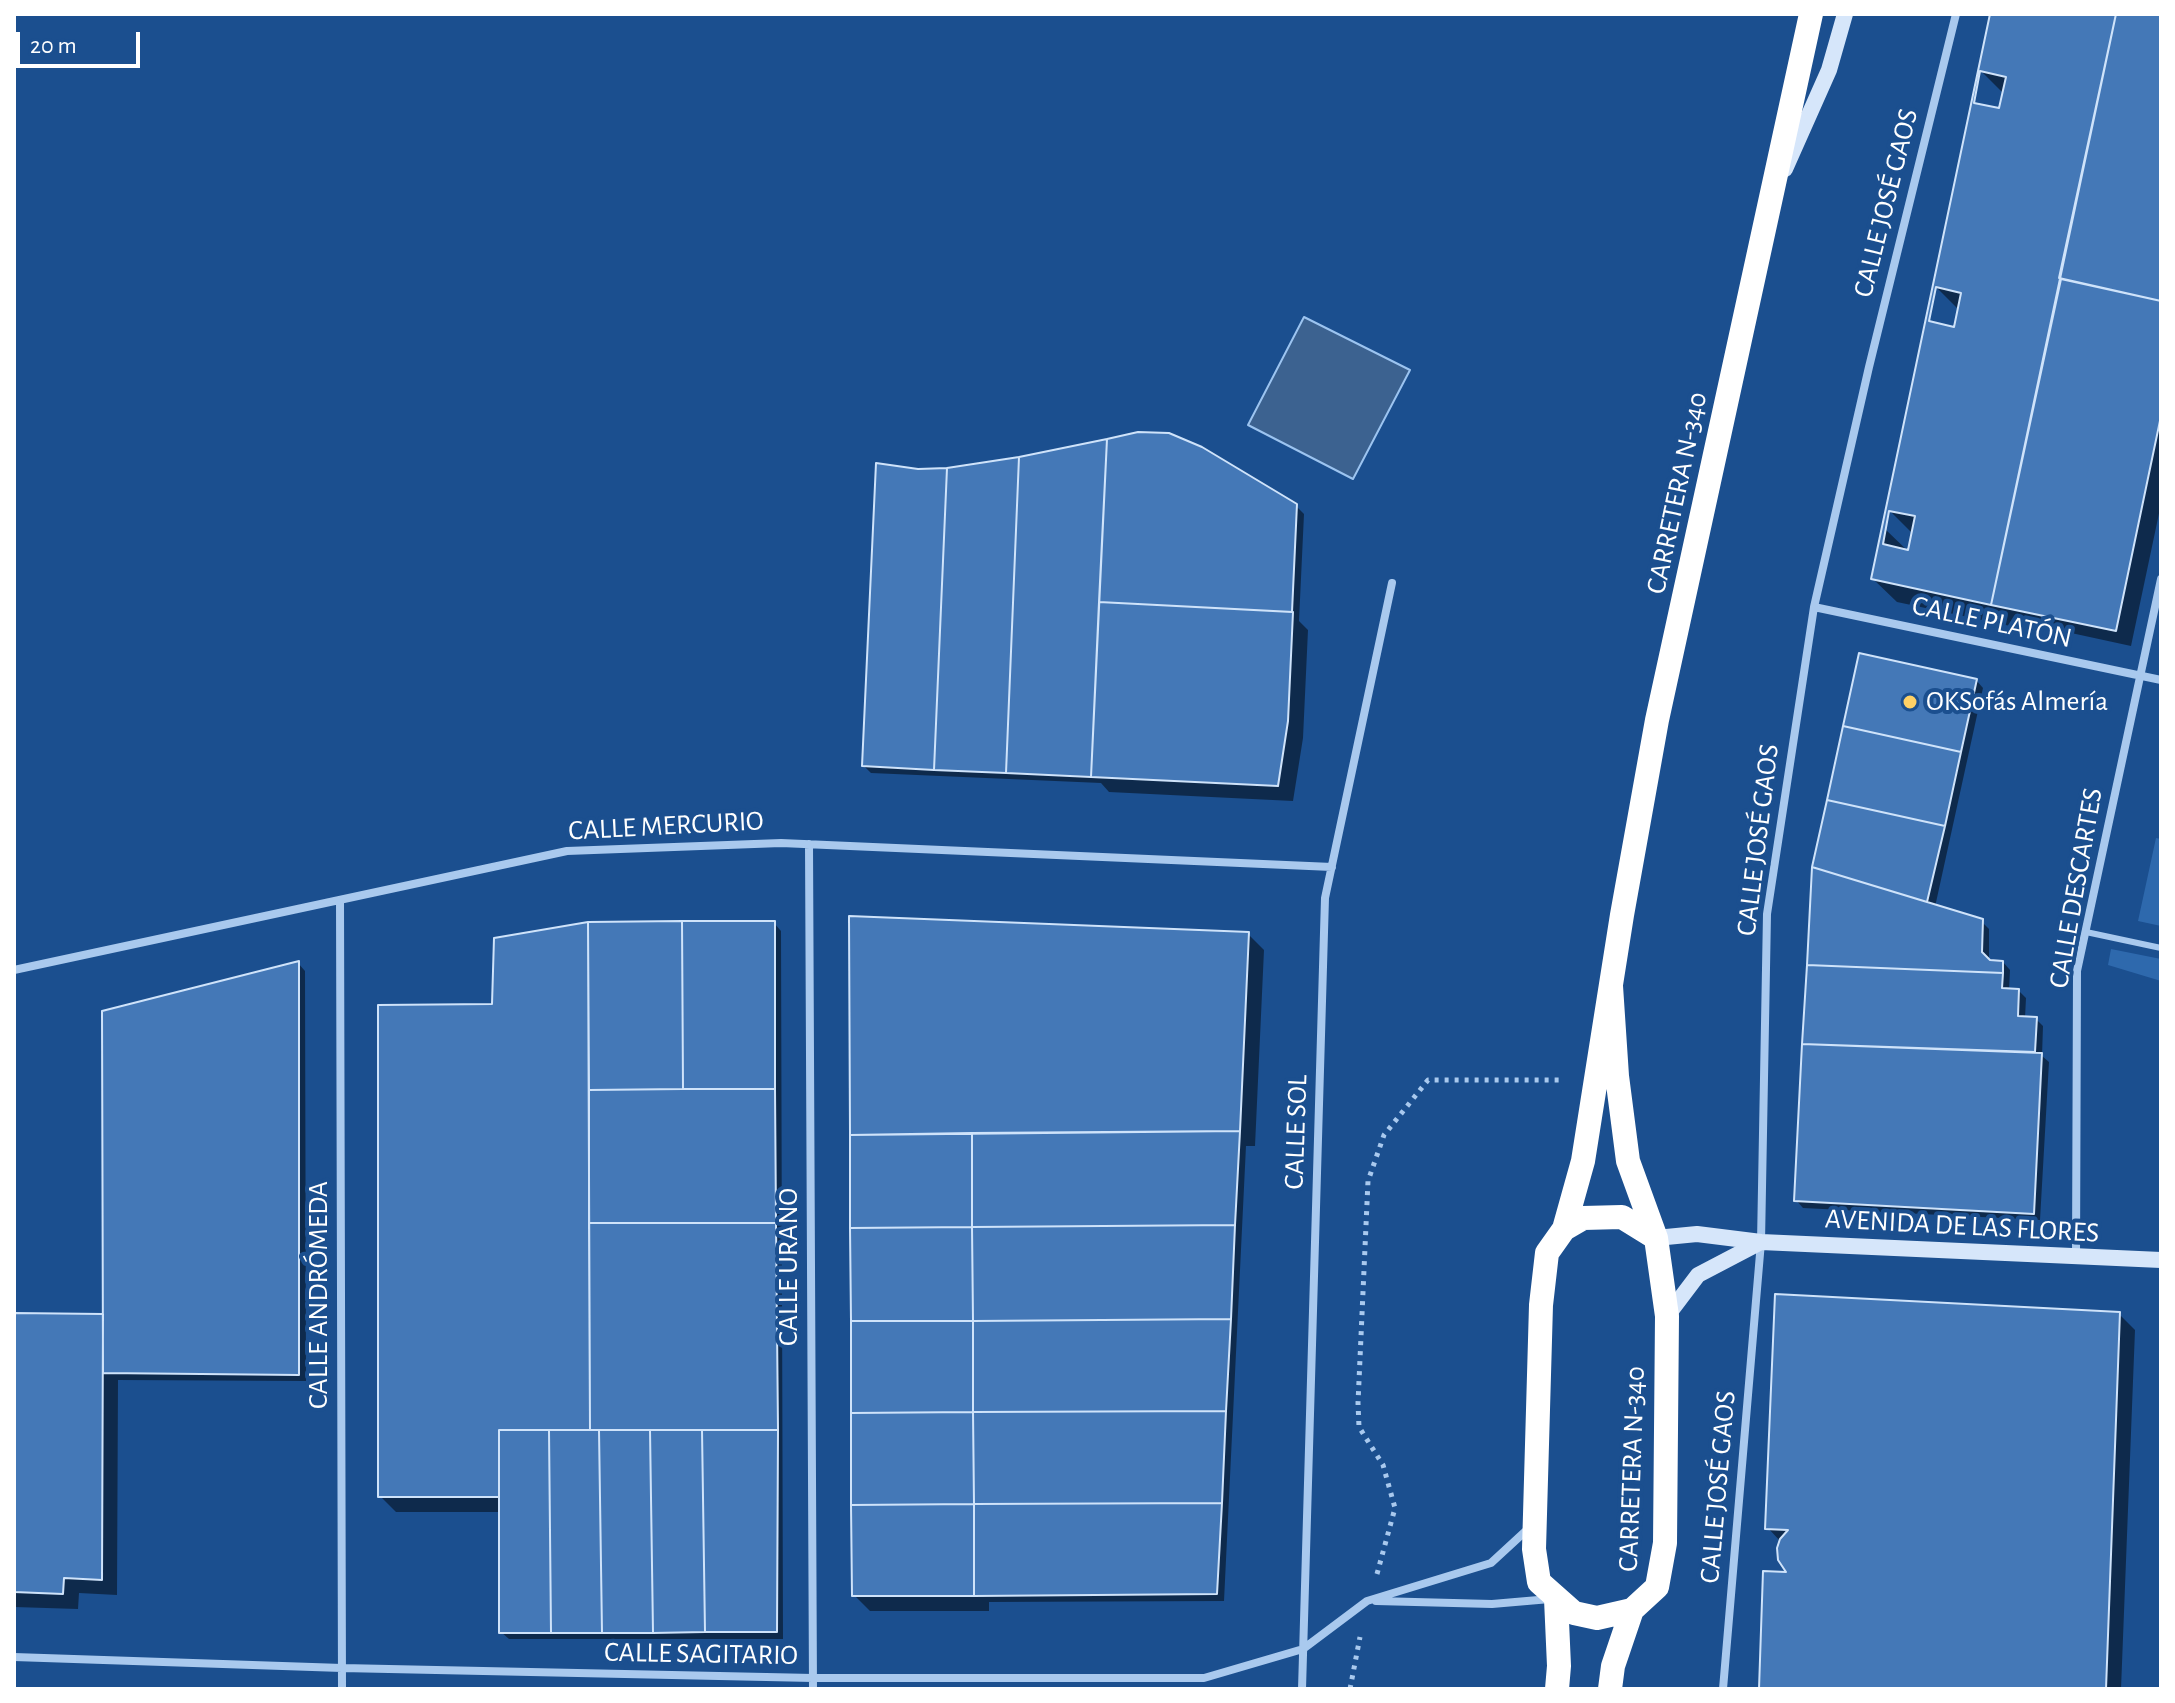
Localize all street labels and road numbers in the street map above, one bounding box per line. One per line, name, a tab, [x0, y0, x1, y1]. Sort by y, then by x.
street label: CALLE JOSÉ GAOS	[1846, 105, 1926, 301]
street label: CARRETERA N-340	[1639, 389, 1715, 597]
street label: CALLE PLATÓN	[1909, 589, 2075, 655]
street label: CALLE JOSÉ GAOS	[1730, 742, 1786, 938]
street label: CALLE DESCARTES	[2042, 785, 2110, 991]
street label: CALLE MERCURIO	[568, 804, 764, 848]
street label: CALLE SOL	[1277, 1074, 1315, 1190]
street label: CALLE ANDRÓMEDA	[302, 1181, 336, 1409]
street label: CALLE URANO	[772, 1188, 806, 1346]
street label: AVENIDA DE LAS FLORES	[1824, 1202, 2100, 1250]
street label: CARRETERA N-340	[1612, 1366, 1652, 1572]
street label: CALLE JOSÉ GAOS	[1693, 1389, 1743, 1585]
street label: CALLE SAGITARIO	[604, 1636, 798, 1672]

